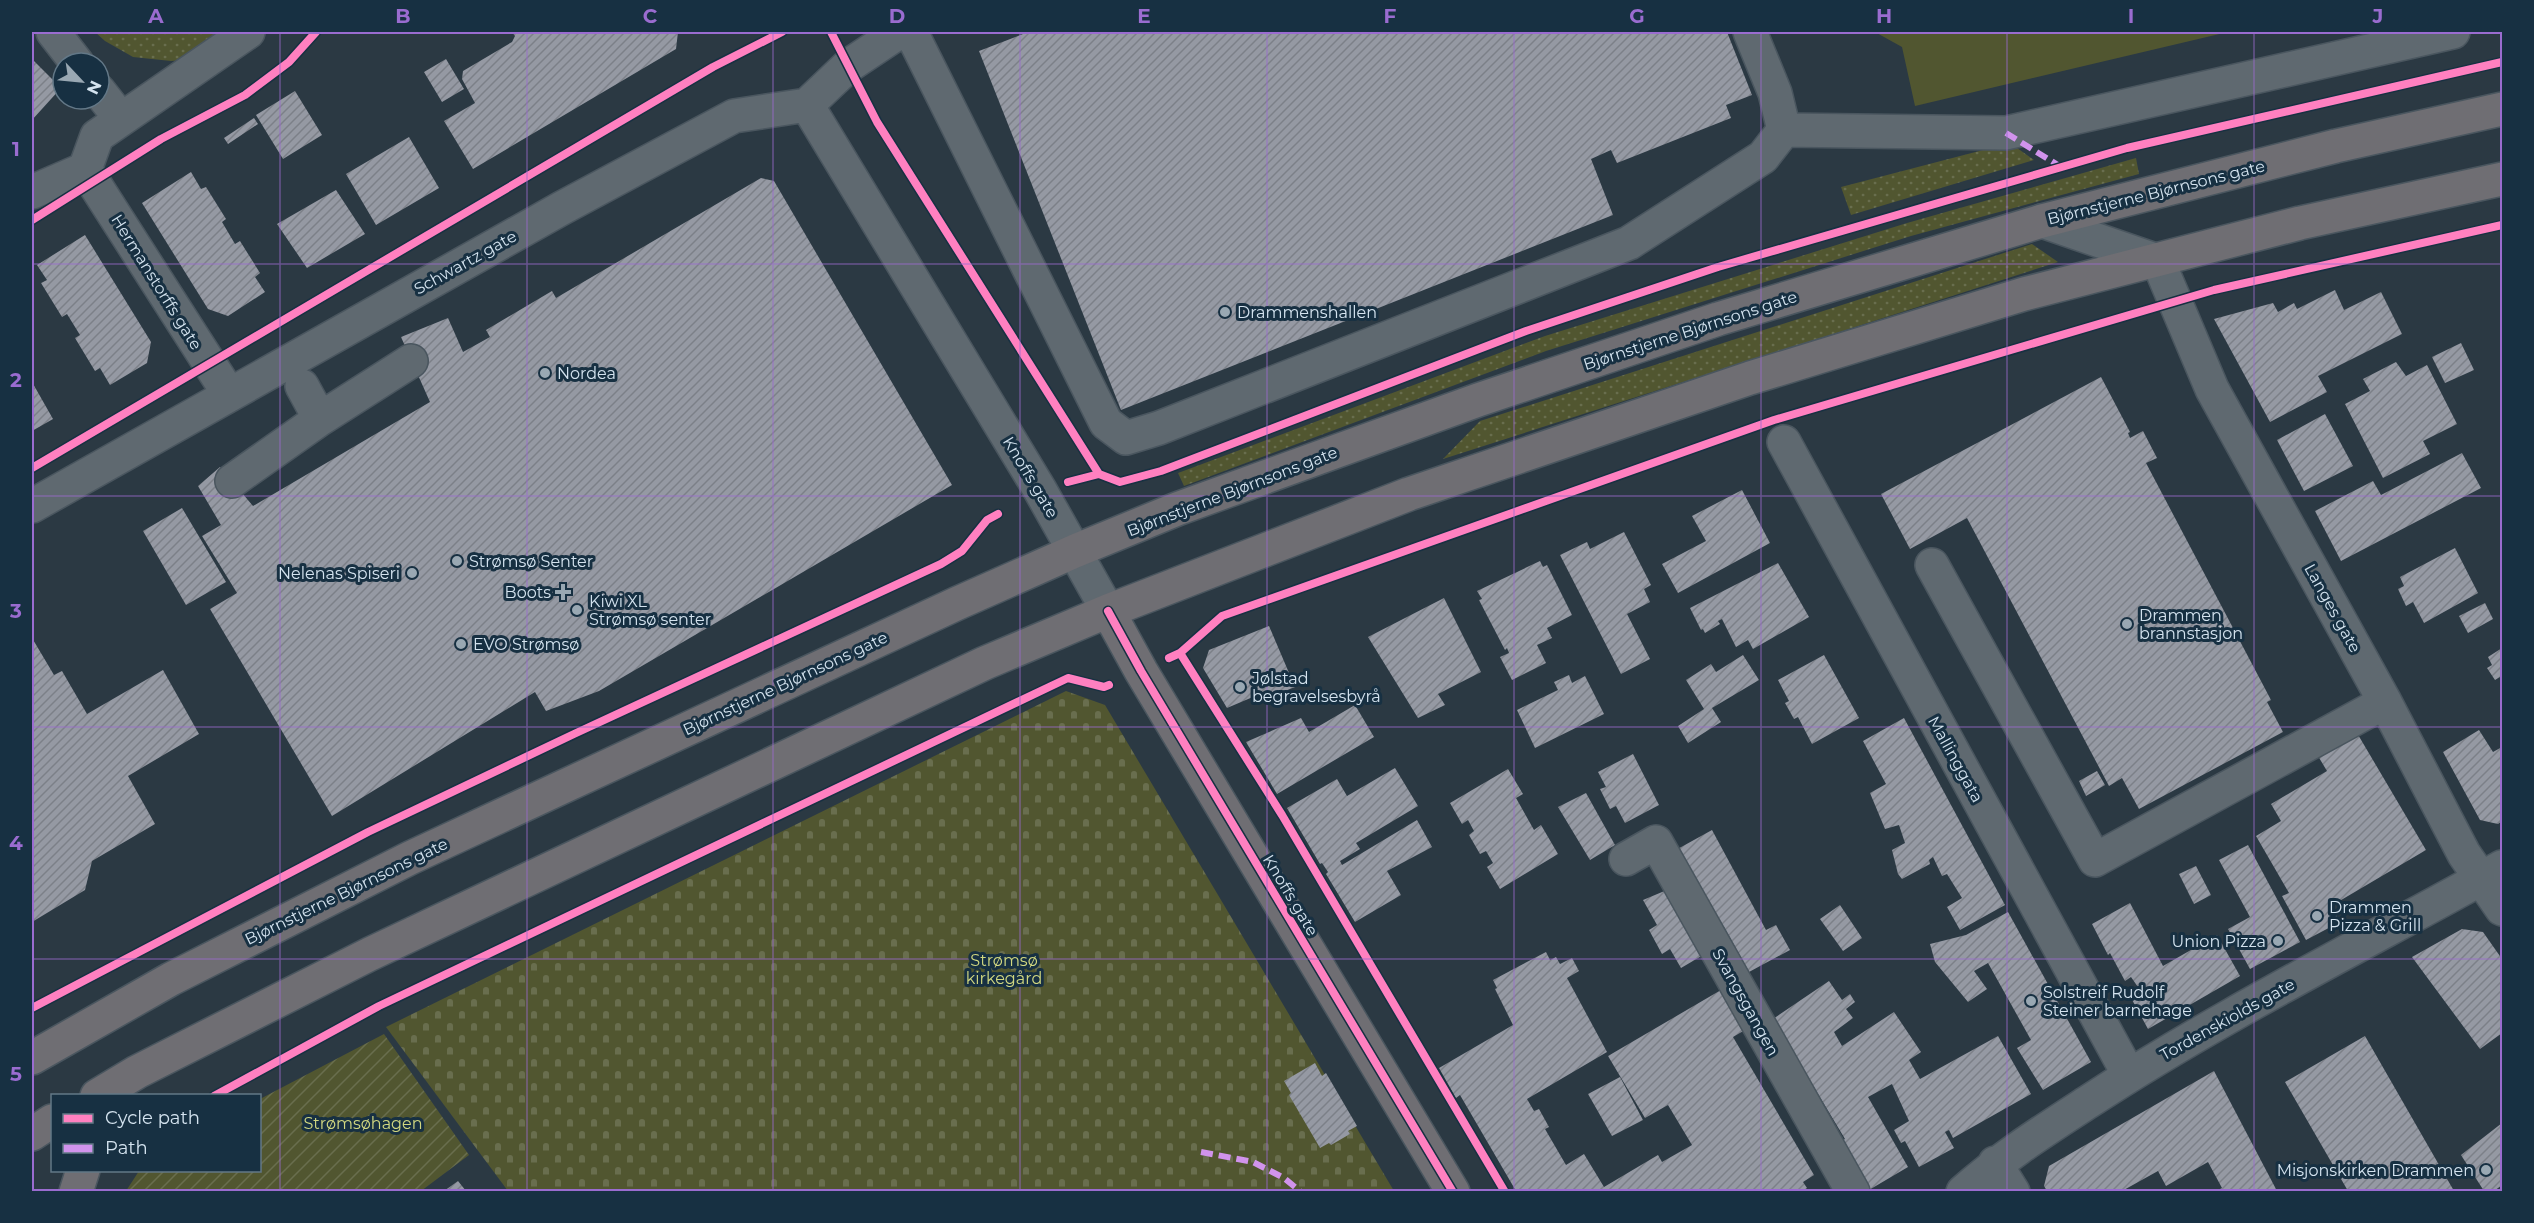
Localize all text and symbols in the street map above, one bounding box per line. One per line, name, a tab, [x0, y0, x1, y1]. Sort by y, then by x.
text: A	[147, 4, 164, 28]
text: B	[395, 4, 411, 28]
text: C	[643, 4, 658, 28]
text: D	[889, 4, 905, 28]
text: E	[1137, 4, 1151, 28]
text: F	[1384, 4, 1397, 28]
text: G	[1629, 4, 1645, 28]
text: H	[1876, 4, 1892, 28]
text: I	[2128, 4, 2134, 28]
text: J	[2372, 4, 2383, 28]
north arrow	[51, 51, 111, 111]
text: N	[83, 77, 105, 97]
text: 1	[12, 137, 20, 161]
street label: Bjørnstjerne Bjørnsons gate	[2045, 156, 2267, 229]
street label: Hermanstorffs gate	[107, 211, 206, 353]
street label: Schwartz gate	[411, 226, 520, 298]
street label: Bjørnstjerne Bjørnsons gate	[1581, 287, 1799, 374]
place label: Drammenshallen	[1237, 303, 1377, 322]
marker: Drammenshallen	[1218, 305, 1232, 319]
place label: Nordea	[557, 364, 616, 383]
marker: Nordea	[538, 366, 552, 380]
text: 2	[10, 368, 22, 392]
street label: Knoffs gate	[999, 433, 1062, 521]
street label: Bjørnstjerne Bjørnsons gate	[1124, 443, 1340, 540]
place label: Strømsø Senter	[469, 552, 593, 571]
marker: Strømsø Senter	[450, 554, 464, 568]
street label: Langes gate	[2300, 561, 2365, 656]
place label: Nelenas Spiseri	[278, 564, 400, 583]
marker: Nelenas Spiseri	[405, 566, 419, 580]
place label: Boots	[505, 583, 551, 602]
marker: Boots	[556, 585, 570, 599]
place label: Kiwi XL Strømsø senter	[589, 592, 711, 629]
text: 3	[9, 599, 22, 623]
marker: Kiwi XL Strømsø senter	[570, 603, 584, 617]
place label: Drammen brannstasjon	[2139, 606, 2243, 643]
marker: Drammen brannstasjon	[2120, 617, 2134, 631]
street label: Bjørnstjerne Bjørnsons gate	[680, 628, 890, 739]
place label: EVO Strømsø	[473, 635, 579, 654]
marker: EVO Strømsø	[454, 637, 468, 651]
place label: Jølstad begravelsesbyrå	[1251, 669, 1381, 706]
marker: Jølstad begravelsesbyrå	[1233, 680, 1247, 694]
street label: Mallinggata	[1924, 713, 1987, 806]
text: 4	[9, 831, 23, 855]
street label: Bjørnstjerne Bjørnsons gate	[242, 834, 451, 949]
street label: Knoffs gate	[1259, 851, 1322, 939]
place label: Drammen Pizza & Grill	[2329, 898, 2421, 935]
marker: Drammen Pizza & Grill	[2310, 909, 2324, 923]
place label: Union Pizza	[2172, 932, 2266, 951]
marker: Union Pizza	[2271, 934, 2285, 948]
street label: Svangsgangen	[1708, 945, 1783, 1059]
park label: Strømsø kirkegård	[966, 951, 1042, 988]
street label: Tordenskiolds gate	[2157, 975, 2298, 1064]
place label: Solstreif Rudolf Steiner barnehage	[2043, 983, 2192, 1020]
marker: Solstreif Rudolf Steiner barnehage	[2024, 994, 2038, 1008]
text: 5	[10, 1062, 22, 1086]
legend	[51, 1094, 261, 1172]
text: Cycle path	[105, 1107, 200, 1129]
park label: Strømsøhagen	[303, 1114, 423, 1133]
text: Path	[105, 1137, 148, 1159]
place label: Misjonskirken Drammen	[2277, 1161, 2474, 1180]
marker: Misjonskirken Drammen	[2479, 1163, 2493, 1177]

